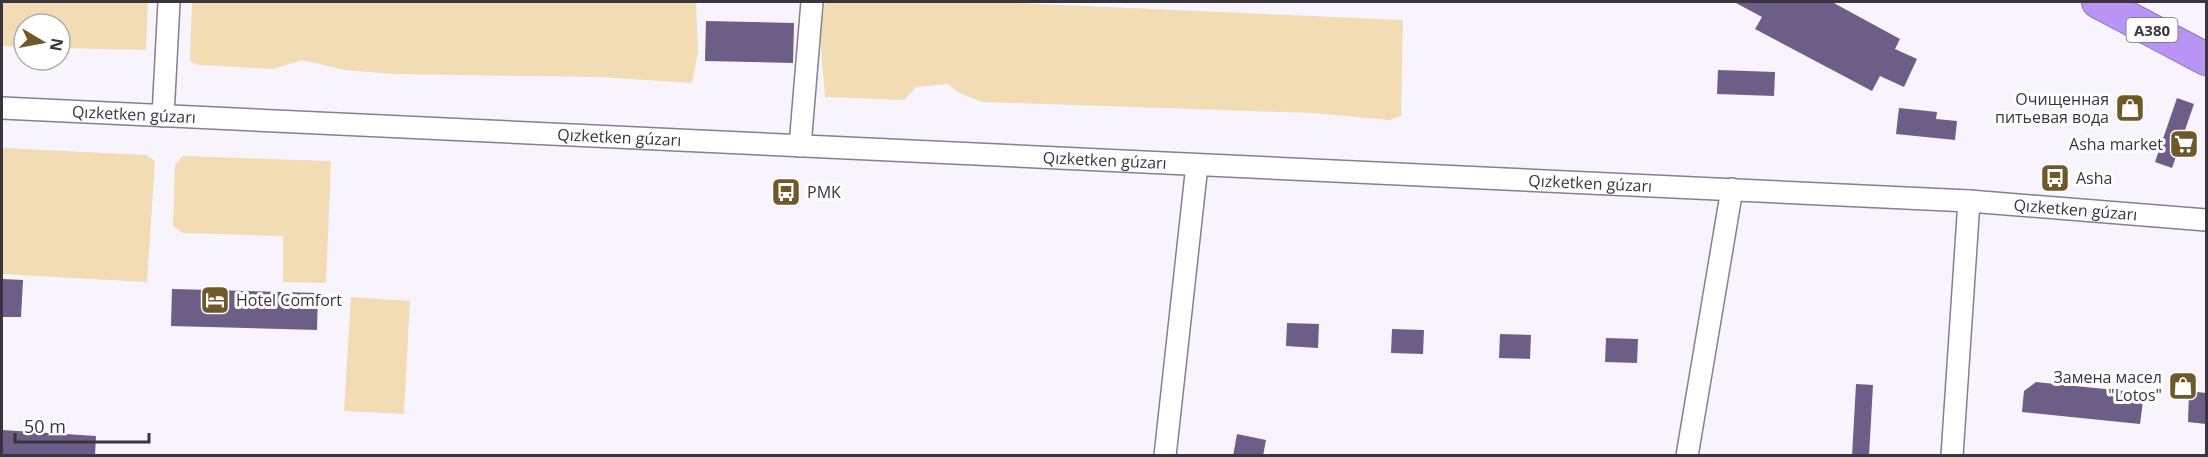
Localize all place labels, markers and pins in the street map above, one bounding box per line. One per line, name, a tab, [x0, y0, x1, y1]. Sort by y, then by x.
place label: Очищенная питьевая вода	[1995, 88, 2109, 128]
shop icon: Очищенная питьевая вода	[2114, 92, 2146, 124]
supermarket icon: Asha market	[2168, 128, 2200, 160]
place label: Asha market	[2069, 133, 2163, 155]
bus stop icon: Asha	[2039, 162, 2071, 194]
place label: Asha	[2076, 167, 2112, 189]
bus stop icon: PMK	[770, 176, 802, 208]
place label: PMK	[807, 181, 841, 203]
hotel icon: Hotel Comfort	[199, 284, 231, 316]
place label: Hotel Comfort	[236, 289, 342, 311]
place label: Замена масел "Lotos"	[2053, 366, 2162, 406]
shop icon: Замена масел "Lotos"	[2167, 370, 2199, 402]

